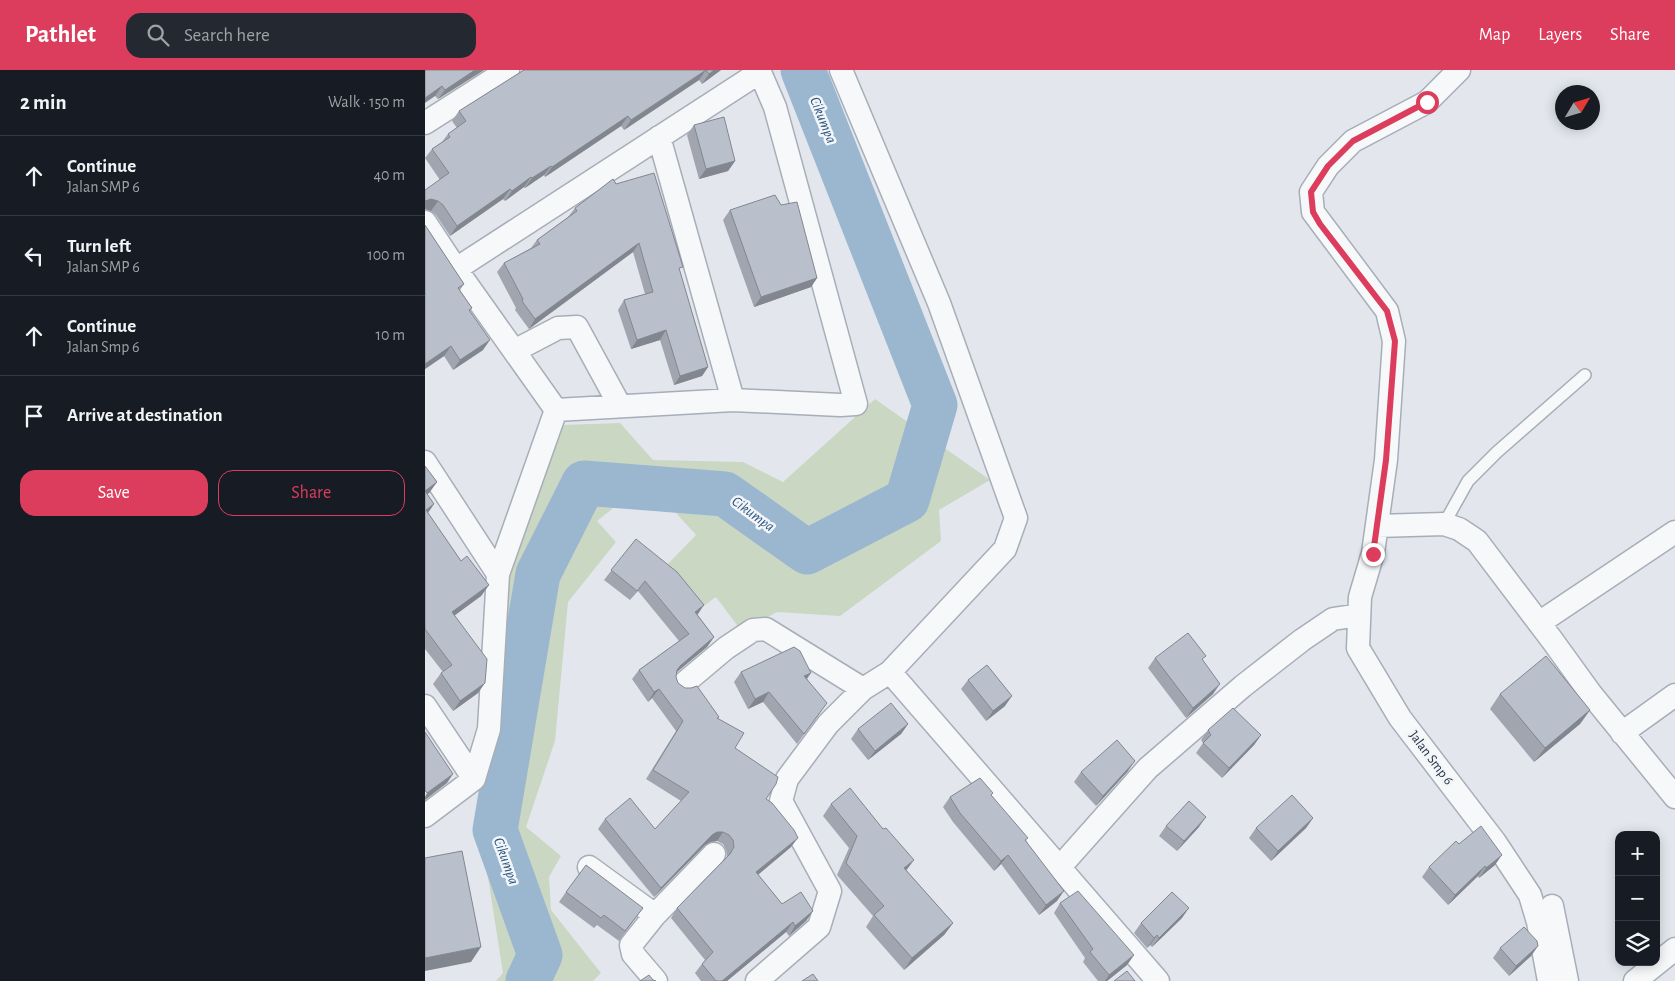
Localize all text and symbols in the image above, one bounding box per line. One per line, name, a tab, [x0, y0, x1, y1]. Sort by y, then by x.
search box	[126, 13, 476, 58]
icon: search	[144, 21, 172, 49]
text: Pathlet	[25, 23, 96, 47]
text: Search here	[184, 26, 270, 45]
text: Map	[1479, 26, 1510, 44]
text: Layers	[1538, 26, 1582, 44]
text: Share	[1610, 26, 1650, 44]
north arrow	[1555, 85, 1600, 130]
route start	[1416, 91, 1439, 114]
text: 2 min	[20, 92, 67, 113]
text: Walk · 150 m	[328, 94, 405, 110]
water label: Cikumpa	[807, 95, 839, 145]
text: Continue	[67, 157, 136, 176]
icon: ahead	[20, 162, 48, 190]
text: 40 m	[373, 167, 405, 183]
text: Jalan SMP 6	[67, 179, 140, 195]
text: Turn left	[67, 237, 131, 256]
icon: left	[20, 242, 48, 270]
text: 100 m	[367, 247, 405, 263]
text: Jalan SMP 6	[67, 259, 140, 275]
text: Continue	[67, 317, 136, 336]
icon: ahead	[20, 322, 48, 350]
text: 10 m	[376, 327, 405, 343]
text: Jalan Smp 6	[67, 339, 140, 355]
icon: arrive	[20, 402, 48, 430]
text: Arrive at destination	[67, 406, 223, 425]
button: Save	[20, 470, 208, 516]
button: Share	[218, 470, 405, 516]
water label: Cikumpa	[729, 494, 777, 534]
route end	[1362, 543, 1385, 566]
street label: Jalan Smp 6	[1406, 728, 1456, 788]
map controls	[1615, 831, 1660, 966]
button: +	[1615, 831, 1660, 876]
water label: Cikumpa	[491, 836, 521, 886]
button: −	[1615, 876, 1660, 921]
button: layers	[1615, 921, 1660, 966]

